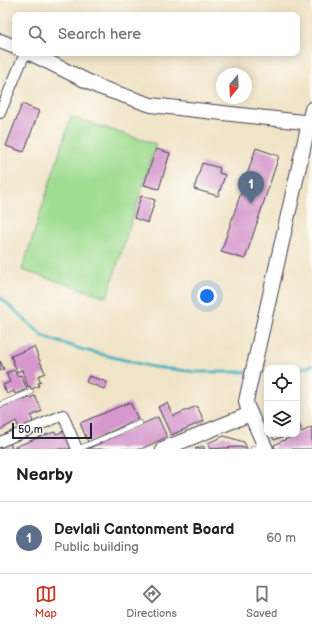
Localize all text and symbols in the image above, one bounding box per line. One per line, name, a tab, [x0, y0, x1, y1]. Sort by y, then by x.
search box	[12, 12, 300, 56]
icon: search	[26, 23, 48, 45]
text: Search here	[58, 25, 141, 44]
north arrow	[216, 68, 252, 104]
pin: 1	[238, 171, 264, 204]
your location	[197, 286, 217, 306]
map controls	[264, 365, 300, 437]
button: locate	[264, 365, 300, 401]
button: layers	[264, 401, 300, 437]
scale bar	[12, 421, 92, 440]
text: 50 m	[18, 423, 43, 436]
text: Nearby	[16, 465, 73, 485]
text: Devlali Cantonment Board	[54, 520, 234, 539]
text: 1	[26, 530, 32, 546]
text: 60 m	[266, 530, 296, 546]
text: Public building	[54, 539, 139, 555]
tab: Map	[35, 583, 57, 620]
tab: Directions	[126, 583, 177, 620]
tab: Saved	[246, 583, 277, 620]

